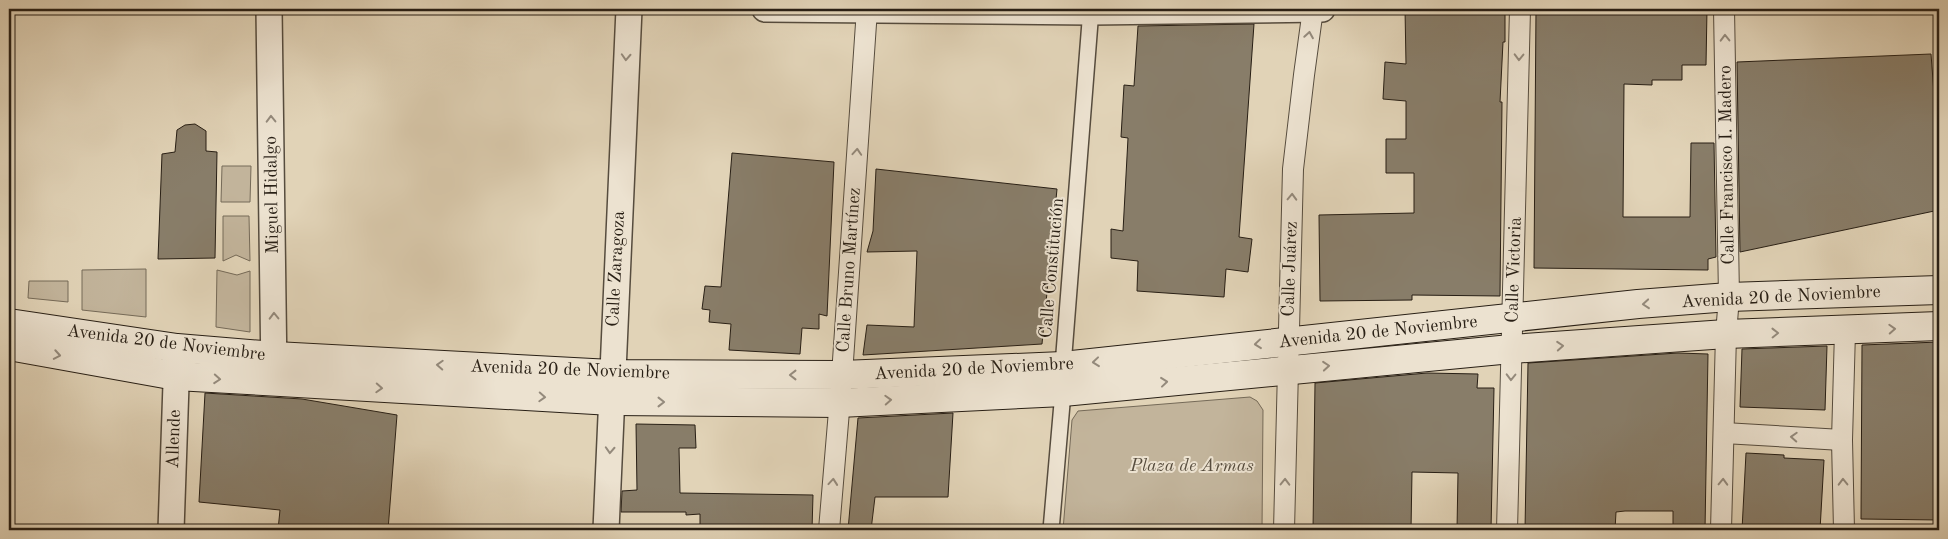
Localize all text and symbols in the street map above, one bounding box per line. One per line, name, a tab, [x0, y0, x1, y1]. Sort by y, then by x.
one-way arrow	[1304, 31, 1314, 39]
one-way arrow	[1719, 34, 1730, 42]
one-way arrow	[621, 54, 632, 62]
one-way arrow	[1514, 54, 1524, 62]
street label: Calle Francisco I. Madero	[1716, 65, 1738, 265]
one-way arrow	[265, 114, 276, 122]
street label: Miguel Hidalgo	[262, 136, 282, 254]
one-way arrow	[852, 148, 863, 156]
street label: Calle Bruno Martínez	[834, 187, 864, 353]
one-way arrow	[1287, 192, 1298, 200]
street label: Calle Constitución	[1037, 197, 1067, 339]
street label: Calle Zaragoza	[604, 210, 628, 328]
street label: Calle Victoria	[1503, 217, 1525, 323]
street label: Calle Juárez	[1279, 221, 1301, 317]
street label: Avenida 20 de Noviembre	[1681, 283, 1881, 311]
one-way arrow	[1642, 298, 1650, 309]
one-way arrow	[269, 312, 279, 320]
street label: Avenida 20 de Noviembre	[1278, 313, 1478, 351]
street label: Avenida 20 de Noviembre	[66, 322, 266, 364]
one-way arrow	[1888, 323, 1896, 334]
one-way arrow	[1771, 327, 1779, 338]
one-way arrow	[1254, 338, 1262, 349]
one-way arrow	[1556, 340, 1564, 351]
one-way arrow	[52, 349, 61, 359]
street label: Avenida 20 de Noviembre	[874, 355, 1074, 383]
one-way arrow	[1092, 356, 1100, 367]
street label: Avenida 20 de Noviembre	[470, 358, 670, 382]
one-way arrow	[436, 360, 444, 371]
one-way arrow	[1322, 361, 1330, 372]
one-way arrow	[789, 370, 796, 380]
one-way arrow	[214, 373, 222, 384]
one-way arrow	[1505, 374, 1516, 382]
one-way arrow	[1160, 377, 1168, 388]
one-way arrow	[376, 383, 384, 394]
one-way arrow	[538, 392, 546, 403]
one-way arrow	[884, 395, 892, 406]
one-way arrow	[657, 396, 665, 407]
street label: Allende	[164, 409, 184, 469]
one-way arrow	[1789, 432, 1797, 443]
one-way arrow	[604, 446, 615, 454]
park label: Plaza de Armas	[1129, 457, 1254, 475]
one-way arrow	[827, 477, 838, 485]
one-way arrow	[1280, 477, 1290, 485]
one-way arrow	[1717, 477, 1728, 485]
one-way arrow	[1838, 477, 1848, 485]

